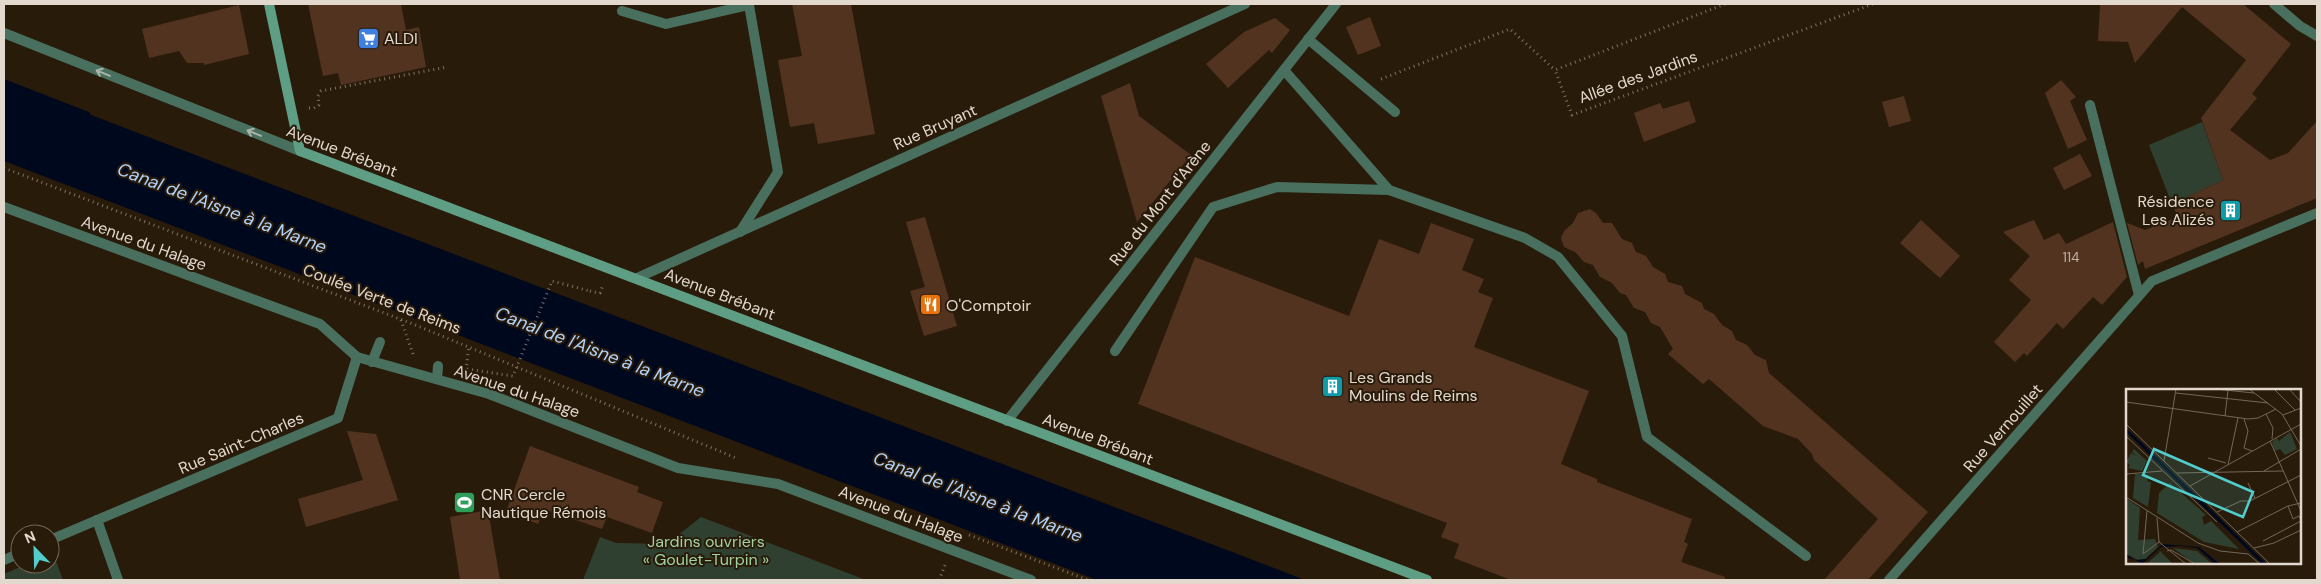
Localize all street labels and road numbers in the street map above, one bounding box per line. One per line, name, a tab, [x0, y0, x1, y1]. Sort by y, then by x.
street label: Allée des Jardins	[1576, 46, 1700, 108]
street label: Rue Bruyant	[890, 99, 980, 155]
street label: Avenue Brébant	[284, 120, 400, 182]
street label: Rue du Mont d'Arène	[1105, 136, 1215, 270]
street label: Avenue du Halage	[79, 211, 209, 275]
street label: Coulée Verte de Reims	[300, 259, 464, 339]
street label: Avenue Brébant	[662, 263, 778, 325]
street label: Avenue du Halage	[451, 360, 583, 422]
street label: Rue Vernouillet	[1959, 379, 2047, 477]
street label: Rue Saint-Charles	[175, 407, 307, 479]
street label: Avenue Brébant	[1040, 408, 1156, 470]
street label: Avenue du Halage	[836, 481, 966, 547]

